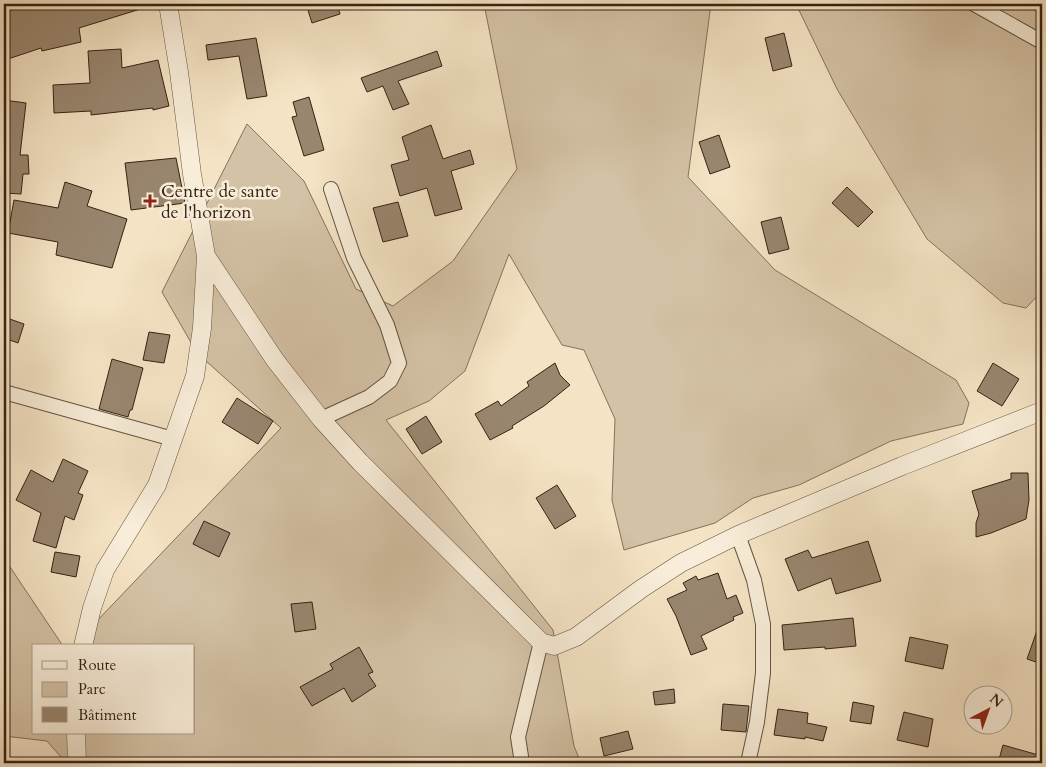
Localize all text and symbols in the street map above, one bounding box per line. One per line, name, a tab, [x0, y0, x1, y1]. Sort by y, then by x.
place label: Centre de sante de l'horizon	[161, 179, 279, 225]
marker: Centre de sante de l'horizon	[143, 194, 157, 208]
legend	[32, 644, 195, 734]
text: Route	[78, 655, 116, 675]
text: Parc	[78, 679, 106, 699]
north arrow	[964, 684, 1014, 734]
text: N	[985, 689, 1007, 712]
text: Bâtiment	[78, 705, 137, 725]

